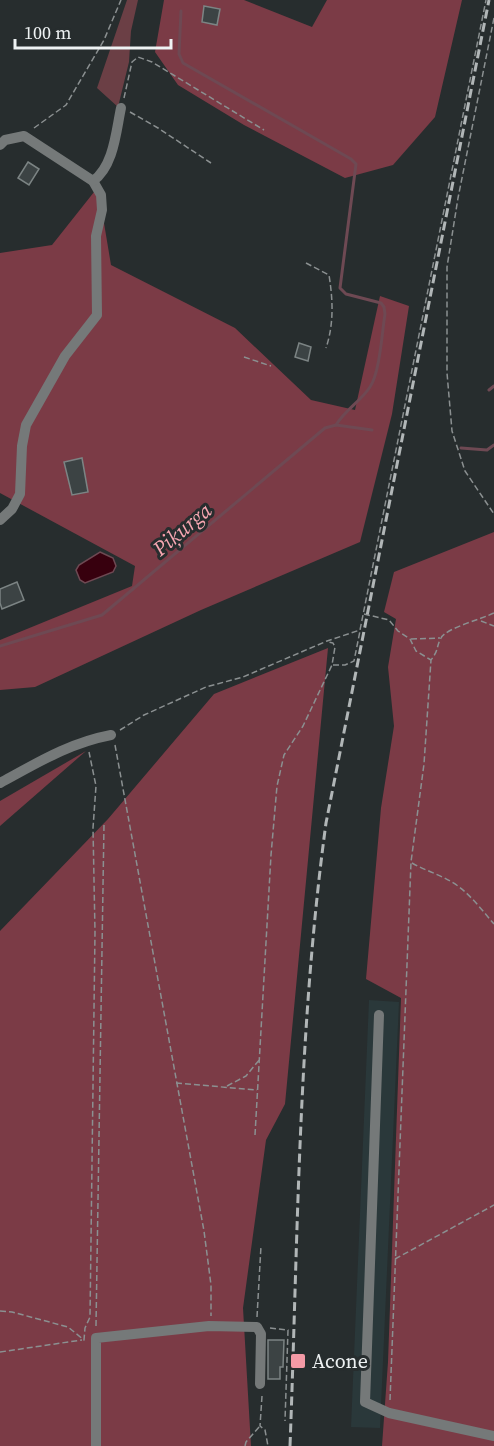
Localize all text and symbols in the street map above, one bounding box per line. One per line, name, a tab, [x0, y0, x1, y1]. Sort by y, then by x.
scale bar	[15, 12, 171, 50]
text: 100 m	[24, 20, 71, 45]
water label: Piķurga	[146, 496, 218, 563]
place label: Acone	[312, 1347, 368, 1375]
marker: Acone	[289, 1352, 307, 1370]

